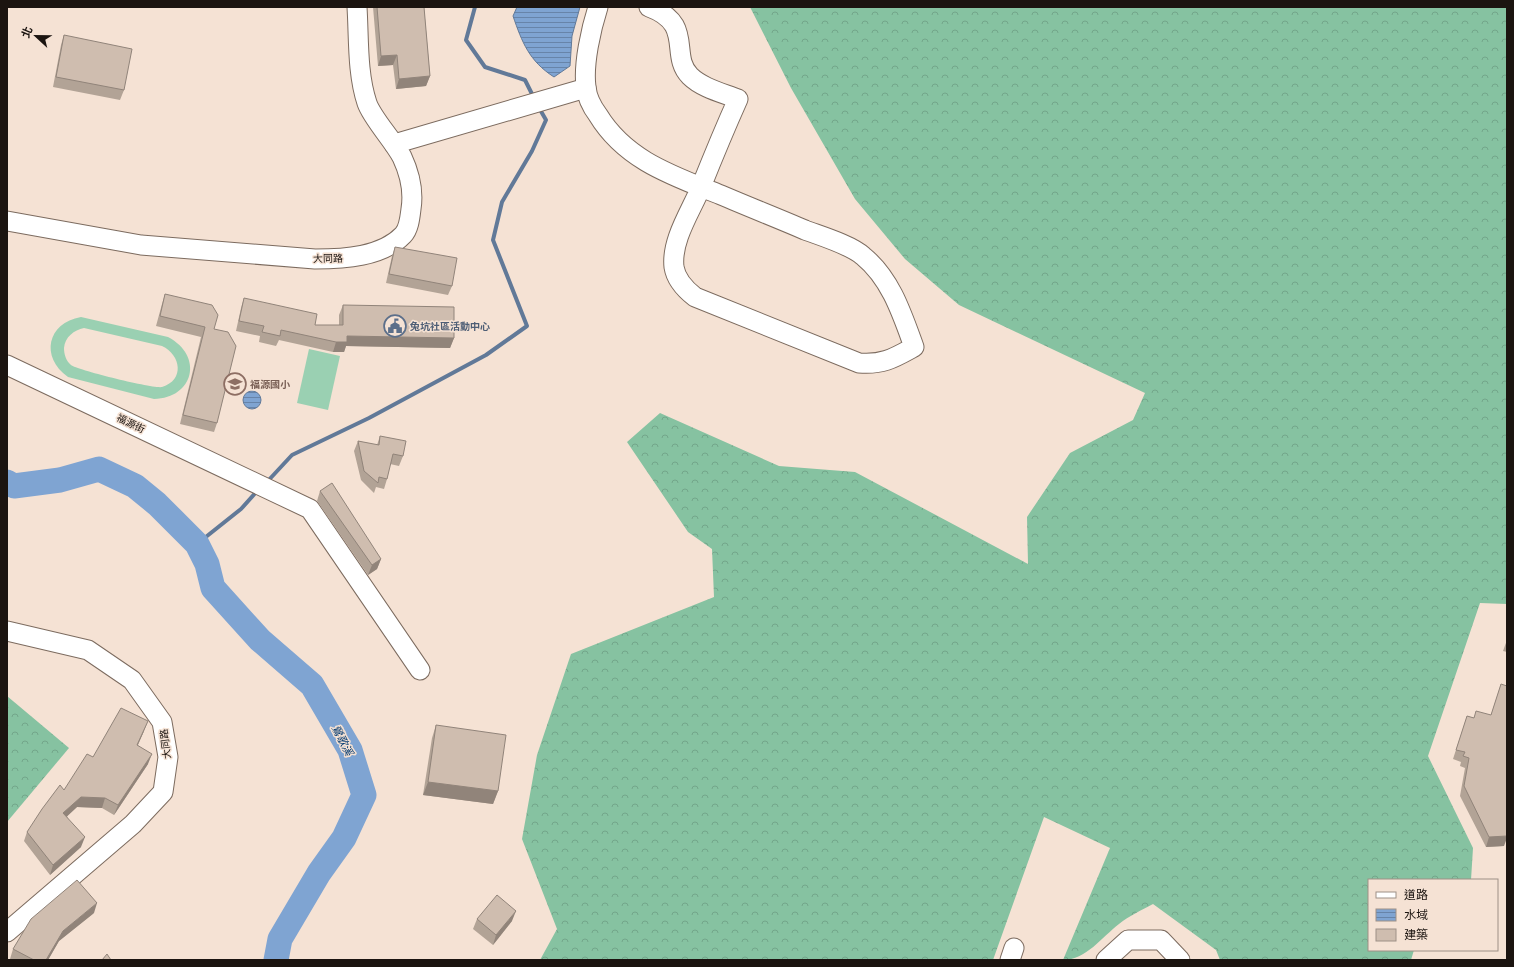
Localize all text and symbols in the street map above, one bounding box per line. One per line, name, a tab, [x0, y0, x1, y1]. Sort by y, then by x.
north arrow	[16, 16, 56, 56]
text: 北	[18, 25, 34, 40]
street label: 大同路	[313, 252, 343, 264]
public building icon: 兔坑社區活動中心	[382, 313, 408, 339]
place label: 兔坑社區活動中心	[409, 320, 490, 332]
school or university icon: 福源國小	[222, 371, 248, 397]
place label: 福源國小	[250, 378, 291, 390]
street label: 福源街	[115, 411, 147, 435]
water label: 鶯歌溪	[330, 722, 357, 759]
street label: 大同路	[157, 728, 173, 760]
legend	[1368, 879, 1498, 951]
text: 道路	[1404, 887, 1428, 901]
text: 水域	[1404, 907, 1428, 921]
text: 建築	[1404, 927, 1428, 941]

